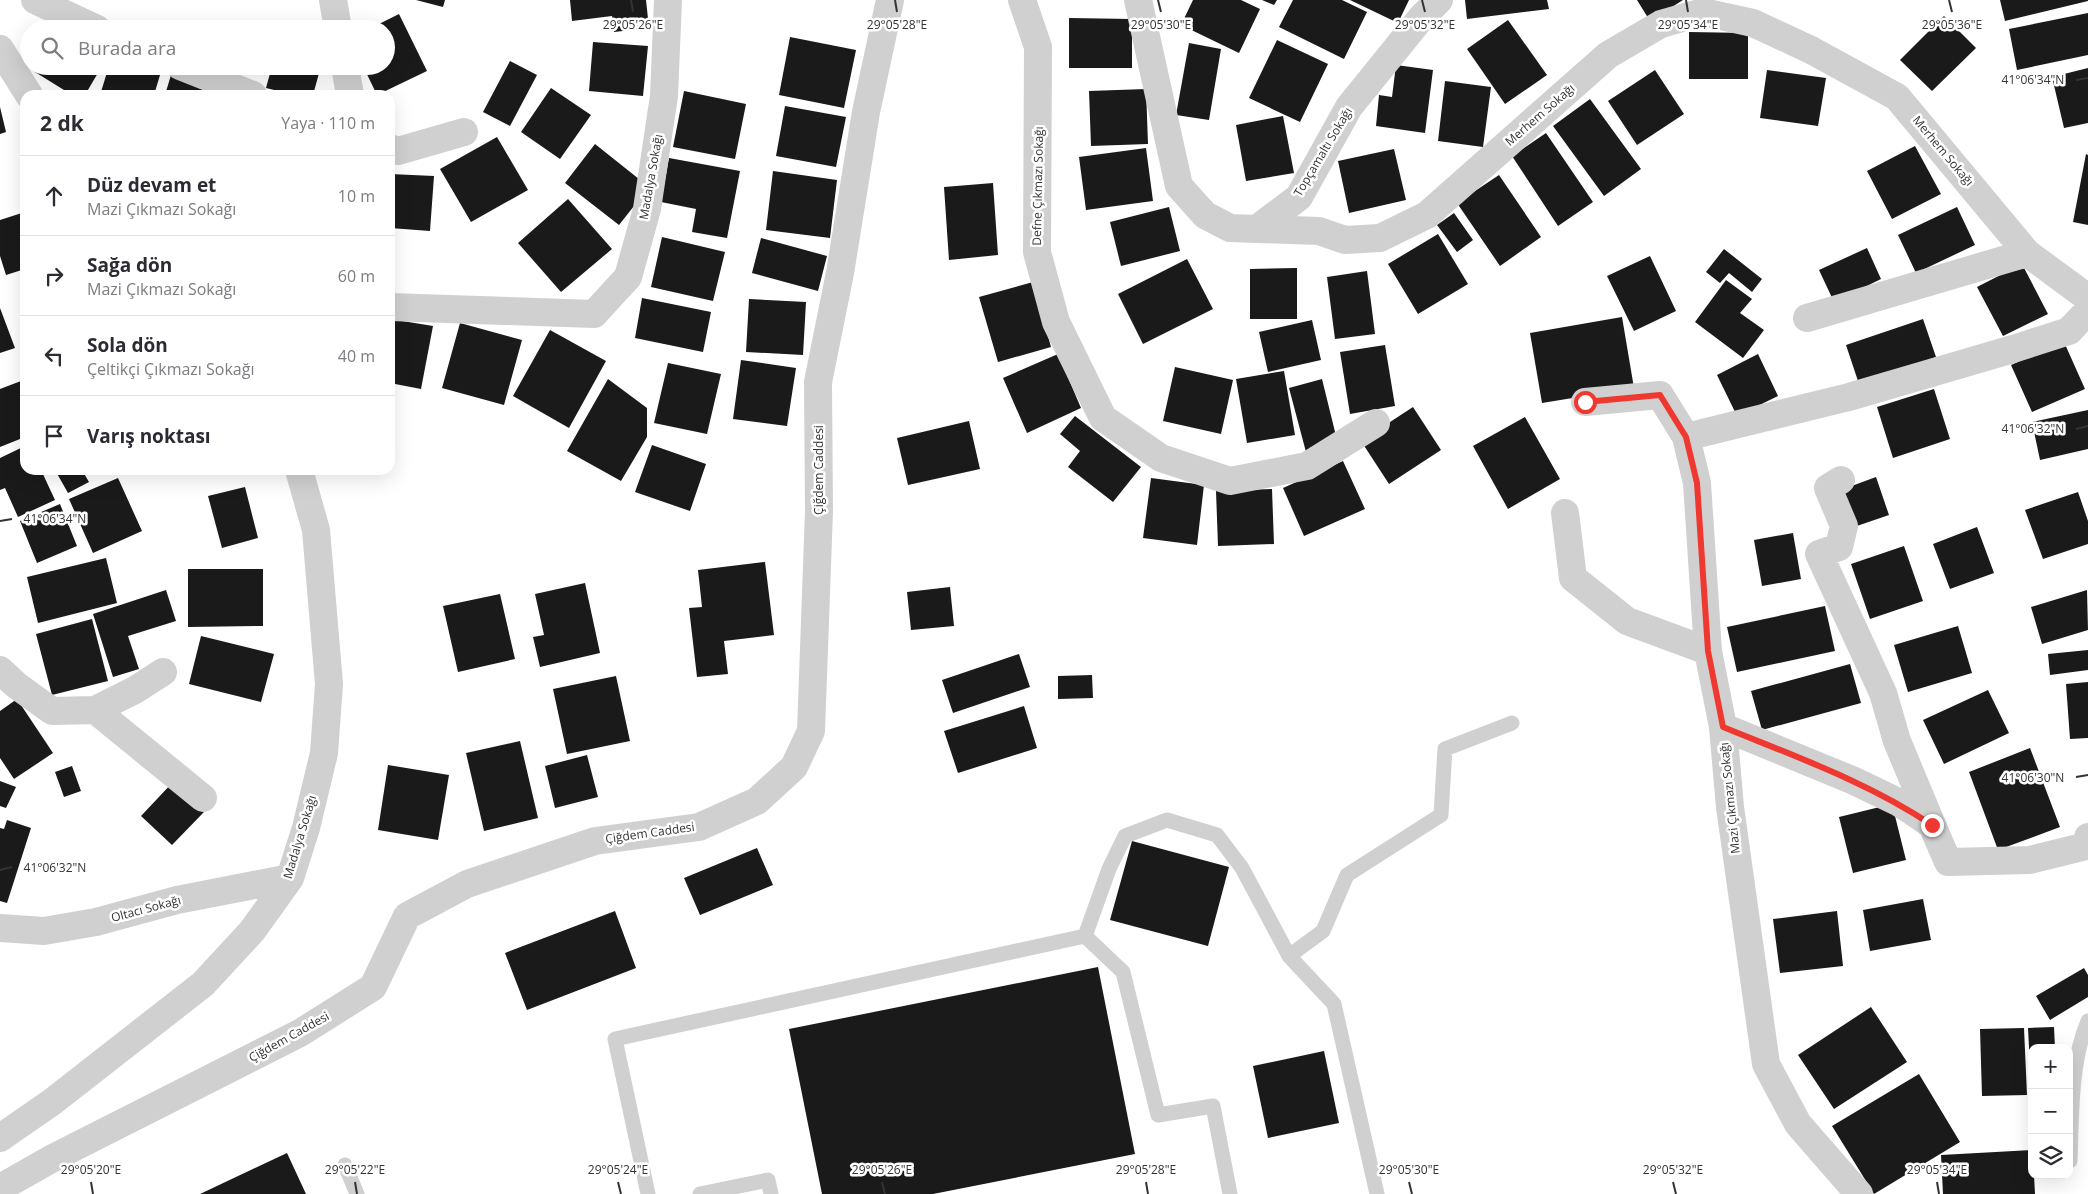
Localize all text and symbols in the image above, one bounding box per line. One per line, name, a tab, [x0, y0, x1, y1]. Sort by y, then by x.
text: 29°05'26"E	[603, 16, 663, 33]
text: 29°05'28"E	[867, 16, 927, 33]
text: 29°05'30"E	[1131, 16, 1191, 33]
text: 29°05'32"E	[1395, 16, 1455, 33]
text: 29°05'34"E	[1658, 16, 1718, 33]
text: 29°05'36"E	[1922, 16, 1982, 33]
search box	[20, 20, 395, 75]
icon: search	[38, 34, 66, 62]
text: Burada ara	[78, 35, 176, 61]
text: 41°06'34"N	[2002, 71, 2064, 88]
street label: Merhem Sokağı	[1501, 80, 1578, 150]
street label: Topçamaltı Sokağı	[1289, 104, 1356, 199]
text: 2 dk	[40, 109, 84, 137]
text: Yaya · 110 m	[281, 112, 375, 134]
street label: Merhem Sokağı	[1909, 112, 1978, 189]
street label: Defne Çıkmazı Sokağı	[1028, 126, 1047, 246]
street label: Madalya Sokağı	[635, 133, 666, 221]
text: Düz devam et	[87, 172, 216, 198]
icon: ahead	[40, 182, 68, 210]
text: 10 m	[338, 185, 375, 207]
text: Mazi Çıkmazı Sokağı	[87, 198, 236, 220]
text: Sağa dön	[87, 252, 172, 278]
icon: right	[40, 262, 68, 290]
text: 60 m	[338, 265, 375, 287]
text: Mazi Çıkmazı Sokağı	[87, 278, 236, 300]
text: Sola dön	[87, 332, 168, 358]
icon: left	[40, 342, 68, 370]
text: 40 m	[338, 345, 375, 367]
text: Çeltikçi Çıkmazı Sokağı	[87, 358, 254, 380]
route start	[1574, 391, 1597, 414]
text: 41°06'32"N	[2002, 420, 2064, 437]
icon: arrive	[40, 422, 68, 450]
text: Varış noktası	[87, 423, 211, 449]
street label: Çiğdem Caddesi	[810, 425, 827, 515]
text: 41°06'34"N	[24, 510, 86, 527]
street label: Mazi Çıkmazı Sokağı	[1715, 741, 1744, 855]
text: 41°06'30"N	[2002, 769, 2064, 786]
street label: Madalya Sokağı	[279, 793, 320, 881]
route end	[1921, 814, 1944, 837]
street label: Çiğdem Caddesi	[604, 818, 696, 847]
text: 41°06'32"N	[24, 859, 86, 876]
street label: Oltacı Sokağı	[109, 891, 183, 926]
street label: Çiğdem Caddesi	[245, 1007, 332, 1066]
map controls	[2028, 1044, 2073, 1179]
button: +	[2028, 1044, 2073, 1089]
button: −	[2028, 1089, 2073, 1134]
button: layers	[2028, 1134, 2073, 1179]
text: 29°05'20"E	[61, 1161, 121, 1178]
text: 29°05'22"E	[325, 1161, 385, 1178]
text: 29°05'24"E	[588, 1161, 648, 1178]
text: 29°05'26"E	[852, 1161, 912, 1178]
text: 29°05'28"E	[1116, 1161, 1176, 1178]
text: 29°05'30"E	[1379, 1161, 1439, 1178]
text: 29°05'32"E	[1643, 1161, 1703, 1178]
text: 29°05'34"E	[1907, 1161, 1967, 1178]

